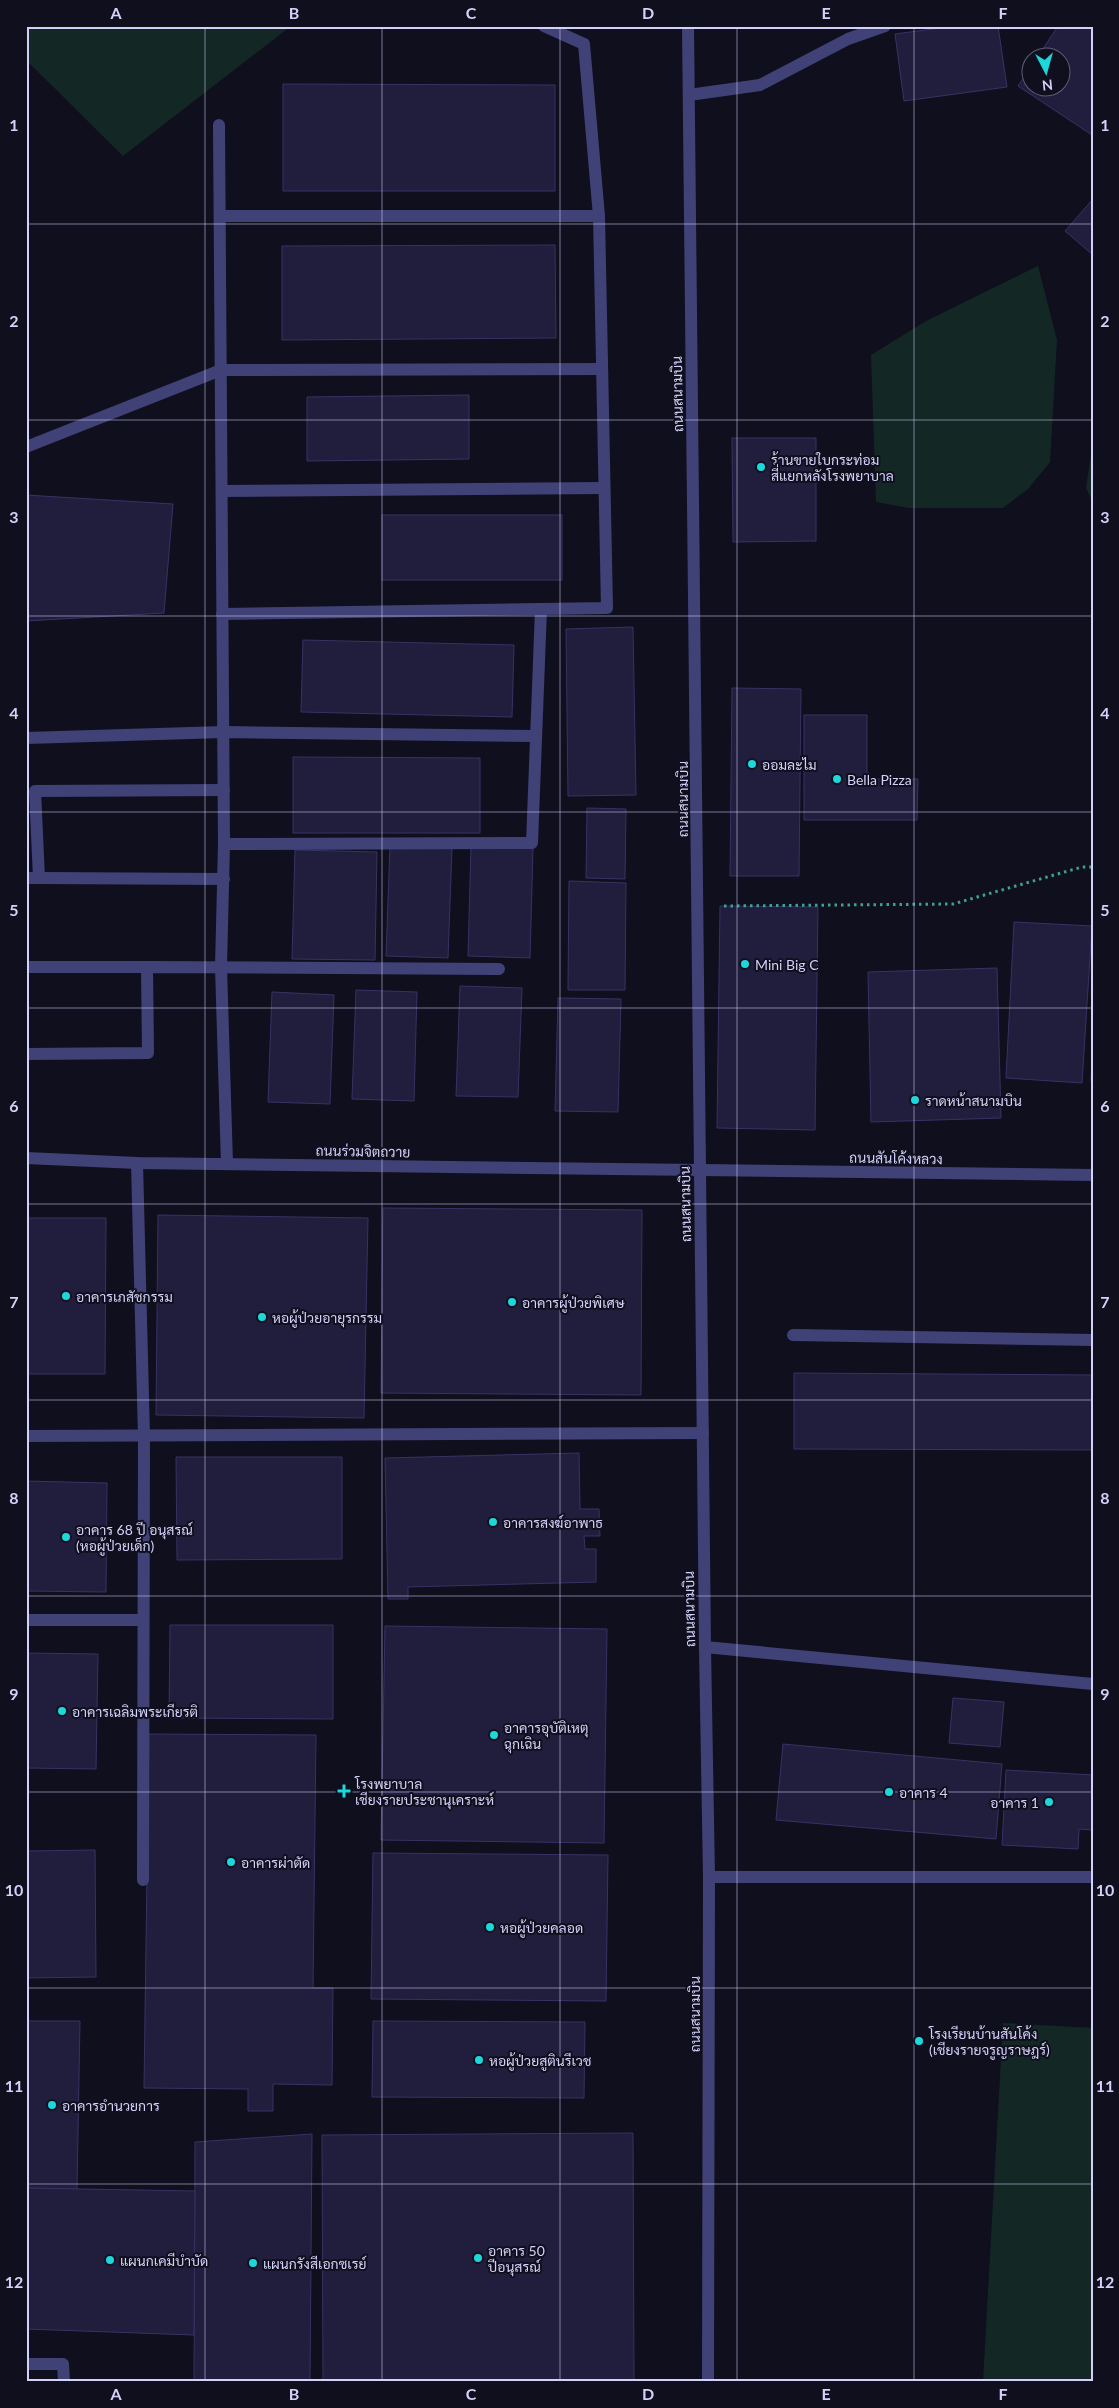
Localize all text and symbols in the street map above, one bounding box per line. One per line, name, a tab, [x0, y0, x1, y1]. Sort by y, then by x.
text: A	[109, 3, 122, 22]
text: B	[289, 3, 299, 22]
text: C	[466, 3, 477, 22]
text: D	[642, 3, 654, 22]
text: E	[821, 3, 831, 22]
text: F	[998, 3, 1008, 22]
north arrow	[1022, 48, 1072, 98]
text: N	[1041, 76, 1054, 94]
text: 1	[9, 115, 19, 134]
text: 1	[1100, 115, 1110, 134]
text: 2	[9, 311, 19, 330]
text: 2	[1100, 311, 1110, 330]
street label: ถนนสนามบิน	[668, 356, 686, 432]
place label: ร้านขายใบกระท่อม สี่แยกหลังโรงพยาบาล	[771, 451, 894, 484]
marker: ร้านขายใบกระท่อม สี่แยกหลังโรงพยาบาล	[755, 461, 767, 473]
text: 3	[9, 507, 19, 526]
text: 3	[1100, 507, 1110, 526]
text: 4	[9, 703, 19, 722]
text: 4	[1100, 703, 1110, 722]
place label: ออมละไม	[762, 756, 817, 773]
marker: ออมละไม	[746, 758, 758, 770]
street label: ถนนสนามบิน	[674, 761, 691, 837]
place label: Bella Pizza	[847, 771, 912, 788]
marker: Bella Pizza	[831, 773, 843, 785]
text: 5	[9, 900, 19, 919]
text: 5	[1100, 900, 1110, 919]
place label: Mini Big C	[755, 956, 819, 973]
marker: Mini Big C	[739, 958, 751, 970]
place label: ราดหน้าสนามบิน	[925, 1092, 1022, 1109]
marker: ราดหน้าสนามบิน	[909, 1094, 921, 1106]
text: 6	[9, 1096, 19, 1115]
text: 6	[1100, 1096, 1110, 1115]
street label: ถนนร่วมจิตถวาย	[315, 1142, 411, 1160]
street label: ถนนสันโค้งหลวง	[849, 1149, 943, 1167]
street label: ถนนสนามบิน	[676, 1166, 694, 1242]
place label: อาคารเภสัชกรรม	[76, 1288, 173, 1305]
marker: อาคารเภสัชกรรม	[60, 1290, 72, 1302]
text: 7	[9, 1292, 19, 1311]
text: 7	[1100, 1292, 1110, 1311]
place label: อาคารผู้ป่วยพิเศษ	[522, 1294, 625, 1313]
marker: อาคารผู้ป่วยพิเศษ	[506, 1296, 518, 1308]
place label: หอผู้ป่วยอายุรกรรม	[272, 1309, 382, 1328]
marker: หอผู้ป่วยอายุรกรรม	[256, 1311, 268, 1323]
text: 8	[9, 1488, 19, 1507]
text: 8	[1100, 1488, 1110, 1507]
place label: อาคารสงฆ์อาพาธ	[503, 1514, 603, 1531]
marker: อาคารสงฆ์อาพาธ	[487, 1516, 499, 1528]
place label: อาคาร 68 ปี อนุสรณ์ (หอผู้ป่วยเด็ก)	[76, 1521, 193, 1556]
marker: อาคาร 68 ปี อนุสรณ์ (หอผู้ป่วยเด็ก)	[60, 1531, 72, 1543]
street label: ถนนสนามบิน	[680, 1571, 698, 1647]
text: 9	[9, 1684, 19, 1703]
text: 9	[1100, 1684, 1110, 1703]
place label: อาคารเฉลิมพระเกียรติ	[72, 1703, 198, 1720]
marker: อาคารเฉลิมพระเกียรติ	[56, 1705, 68, 1717]
place label: อาคารอุบัติเหตุ ฉุกเฉิน	[504, 1719, 589, 1754]
marker: อาคารอุบัติเหตุ ฉุกเฉิน	[488, 1729, 500, 1741]
place label: โรงพยาบาล เชียงรายประชานุเคราะห์	[354, 1775, 494, 1810]
marker: โรงพยาบาล เชียงรายประชานุเคราะห์	[337, 1784, 351, 1798]
place label: อาคาร 4	[899, 1784, 948, 1801]
marker: อาคาร 4	[883, 1786, 895, 1798]
place label: อาคาร 1	[990, 1794, 1039, 1811]
marker: อาคาร 1	[1043, 1796, 1055, 1808]
place label: อาคารผ่าตัด	[241, 1854, 310, 1871]
marker: อาคารผ่าตัด	[225, 1856, 237, 1868]
text: 10	[5, 1880, 23, 1899]
text: 10	[1096, 1880, 1114, 1899]
place label: หอผู้ป่วยคลอด	[500, 1919, 583, 1938]
marker: หอผู้ป่วยคลอด	[484, 1921, 496, 1933]
street label: ถนนสนามบิน	[686, 1976, 703, 2052]
place label: โรงเรียนบ้านสันโค้ง (เชียงรายจรูญราษฎร์)	[928, 2025, 1050, 2060]
marker: โรงเรียนบ้านสันโค้ง (เชียงรายจรูญราษฎร์)	[913, 2035, 925, 2047]
place label: หอผู้ป่วยสูตินรีเวช	[489, 2052, 591, 2071]
marker: หอผู้ป่วยสูตินรีเวช	[473, 2054, 485, 2066]
text: 11	[5, 2076, 23, 2095]
text: 11	[1096, 2076, 1114, 2095]
place label: อาคารอำนวยการ	[62, 2097, 160, 2114]
marker: อาคารอำนวยการ	[46, 2099, 58, 2111]
place label: อาคาร 50 ปีอนุสรณ์	[487, 2242, 545, 2277]
place label: แผนกเคมีบำบัด	[120, 2252, 208, 2269]
marker: อาคาร 50 ปีอนุสรณ์	[472, 2252, 484, 2264]
marker: แผนกเคมีบำบัด	[104, 2254, 116, 2266]
place label: แผนกรังสีเอกซเรย์	[263, 2255, 366, 2272]
marker: แผนกรังสีเอกซเรย์	[247, 2257, 259, 2269]
text: 12	[5, 2272, 23, 2291]
text: 12	[1096, 2272, 1114, 2291]
text: A	[109, 2384, 122, 2403]
text: B	[289, 2384, 299, 2403]
text: C	[466, 2384, 477, 2403]
text: D	[642, 2384, 654, 2403]
text: E	[821, 2384, 831, 2403]
text: F	[998, 2384, 1008, 2403]

